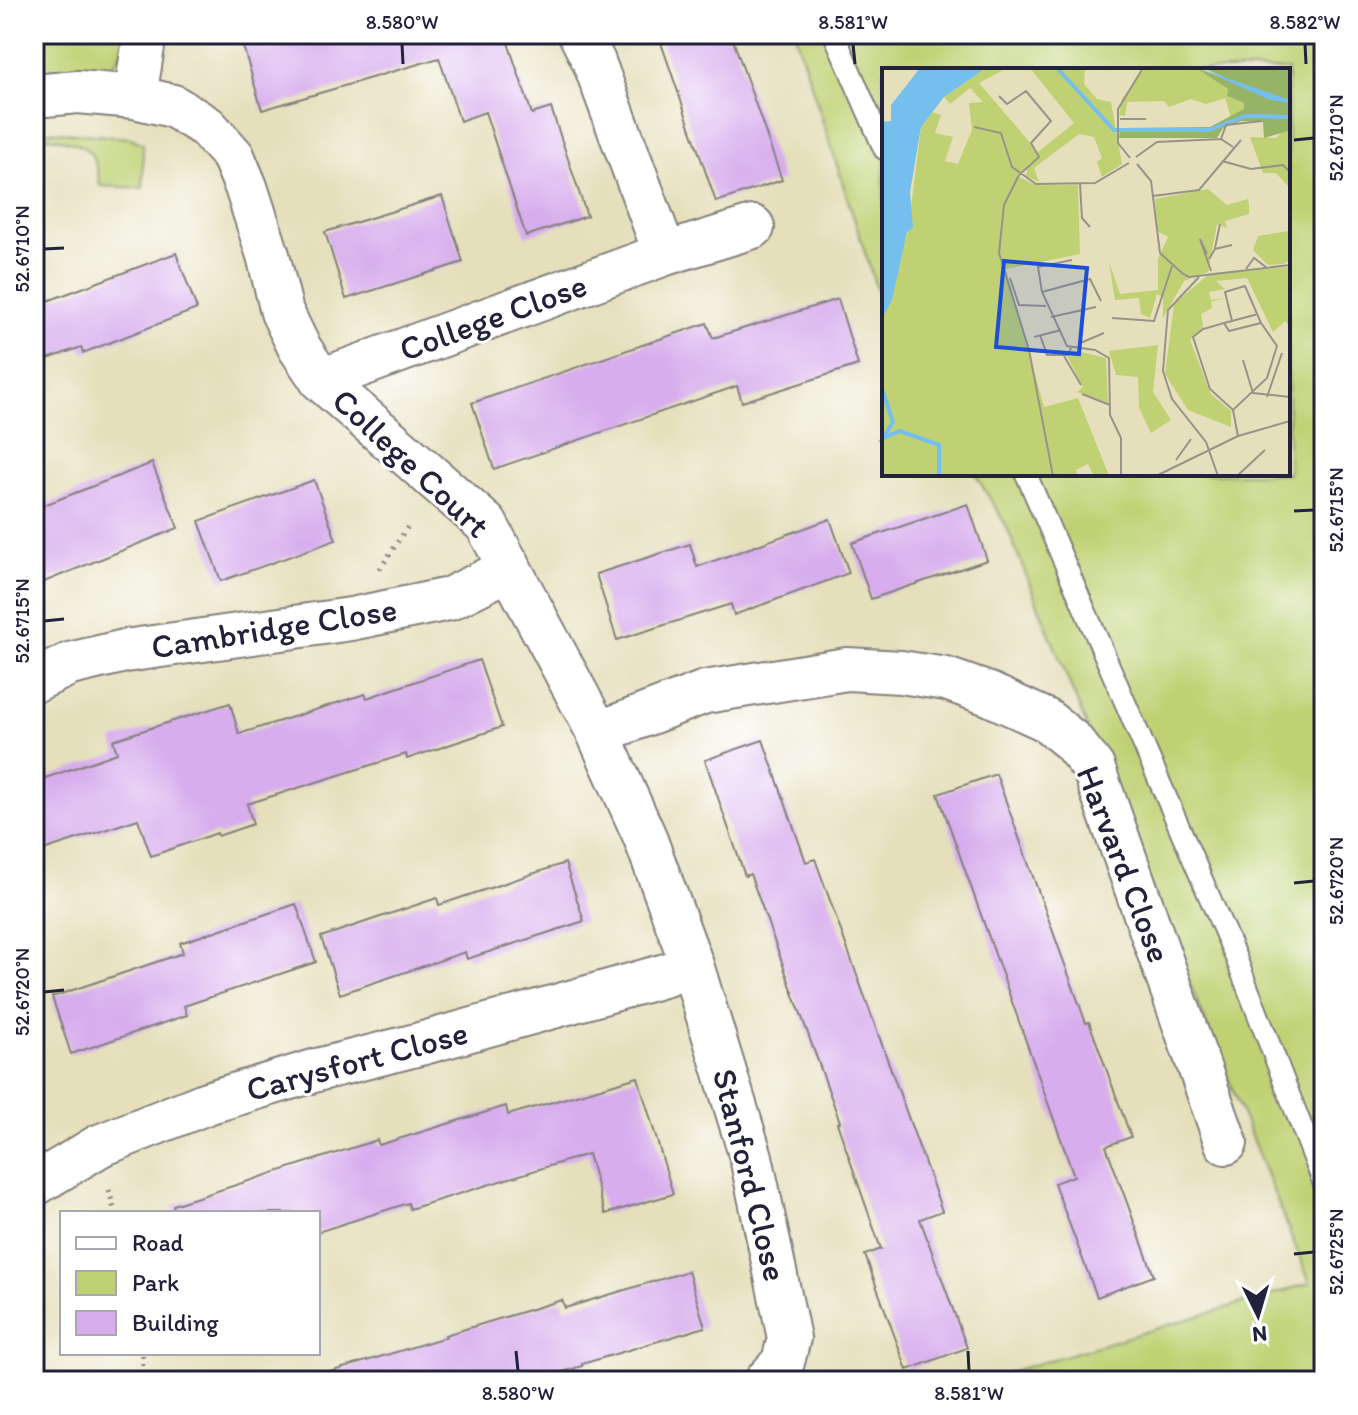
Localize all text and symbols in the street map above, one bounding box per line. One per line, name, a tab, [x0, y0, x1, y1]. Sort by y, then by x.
text: 8.580°W	[366, 10, 438, 34]
text: 8.581°W	[818, 10, 888, 34]
text: 8.582°W	[1270, 10, 1340, 34]
inset map	[882, 68, 1290, 476]
text: 52.6710°N	[1324, 94, 1348, 182]
text: 52.6710°N	[10, 205, 34, 293]
street label: College Close	[394, 264, 592, 370]
street label: College Court	[324, 380, 498, 546]
text: 52.6715°N	[1324, 467, 1348, 553]
text: 52.6715°N	[10, 578, 34, 664]
street label: Cambridge Close	[148, 588, 400, 668]
street label: Harvard Close	[1068, 760, 1180, 968]
text: 52.6720°N	[1324, 837, 1348, 925]
text: 52.6720°N	[10, 948, 34, 1036]
street label: Carysfort Close	[242, 1012, 472, 1110]
street label: Stanford Close	[704, 1065, 796, 1285]
text: 52.6725°N	[1324, 1209, 1348, 1295]
legend	[60, 1211, 320, 1355]
text: Road	[132, 1228, 184, 1257]
text: Park	[132, 1268, 179, 1297]
north arrow	[1218, 1275, 1298, 1355]
text: Building	[132, 1308, 219, 1337]
text: N	[1251, 1320, 1268, 1349]
text: 8.580°W	[482, 1381, 554, 1405]
text: 8.581°W	[934, 1381, 1004, 1405]

